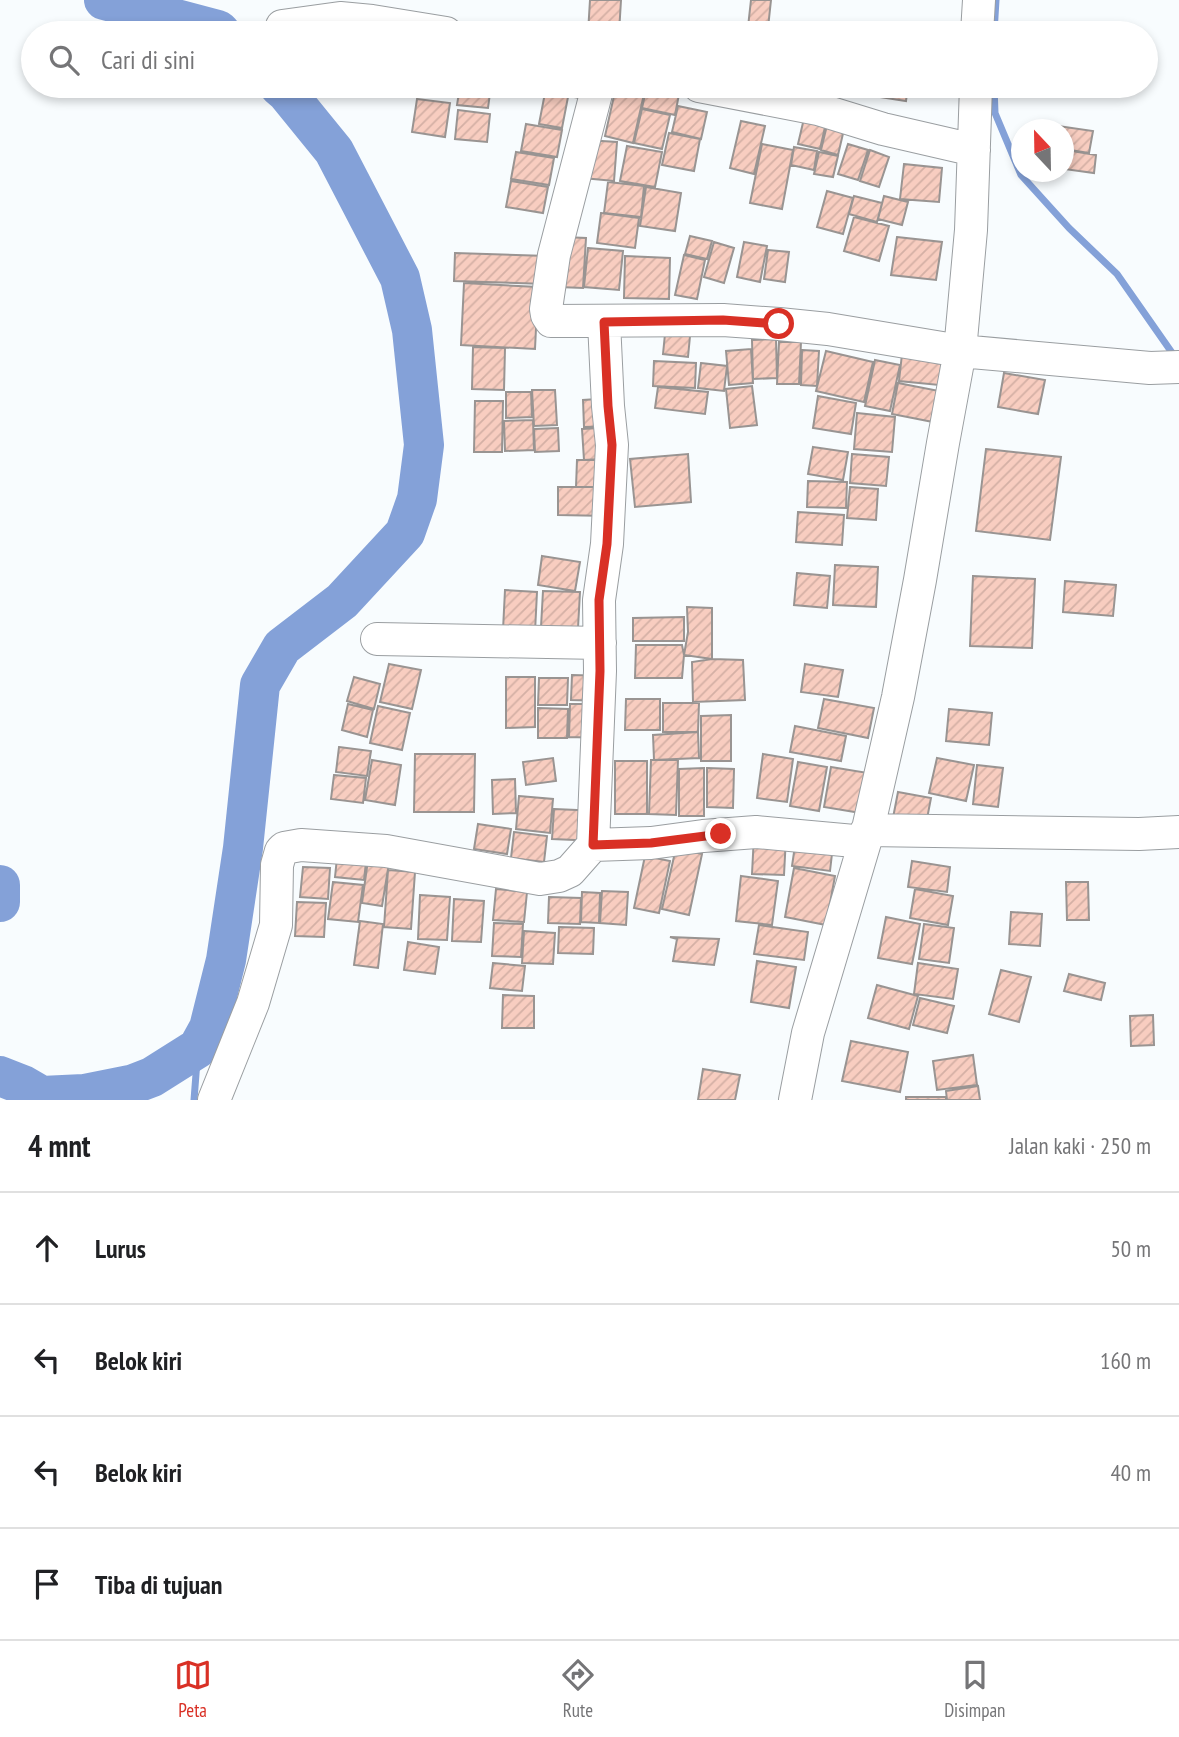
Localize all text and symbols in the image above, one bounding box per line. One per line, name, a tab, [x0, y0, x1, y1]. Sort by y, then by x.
search box	[21, 21, 1158, 98]
icon: search	[45, 41, 83, 79]
text: Cari di sini	[101, 43, 195, 76]
north arrow	[1011, 119, 1074, 182]
route start	[763, 308, 794, 339]
route end	[705, 818, 736, 849]
text: 4 mnt	[28, 1126, 91, 1165]
text: Jalan kaki · 250 m	[1009, 1131, 1151, 1160]
icon: ahead	[28, 1229, 66, 1267]
text: Lurus	[95, 1232, 146, 1265]
text: 50 m	[1110, 1234, 1151, 1263]
icon: left	[28, 1341, 66, 1379]
text: Belok kiri	[95, 1344, 182, 1377]
text: 160 m	[1100, 1346, 1151, 1375]
icon: left	[28, 1453, 66, 1491]
text: Belok kiri	[95, 1456, 182, 1489]
text: 40 m	[1110, 1458, 1151, 1487]
icon: arrive	[28, 1565, 66, 1603]
text: Tiba di tujuan	[95, 1568, 223, 1601]
tab: Peta	[174, 1656, 212, 1722]
tab: Rute	[559, 1656, 597, 1722]
tab: Disimpan	[944, 1656, 1005, 1722]

